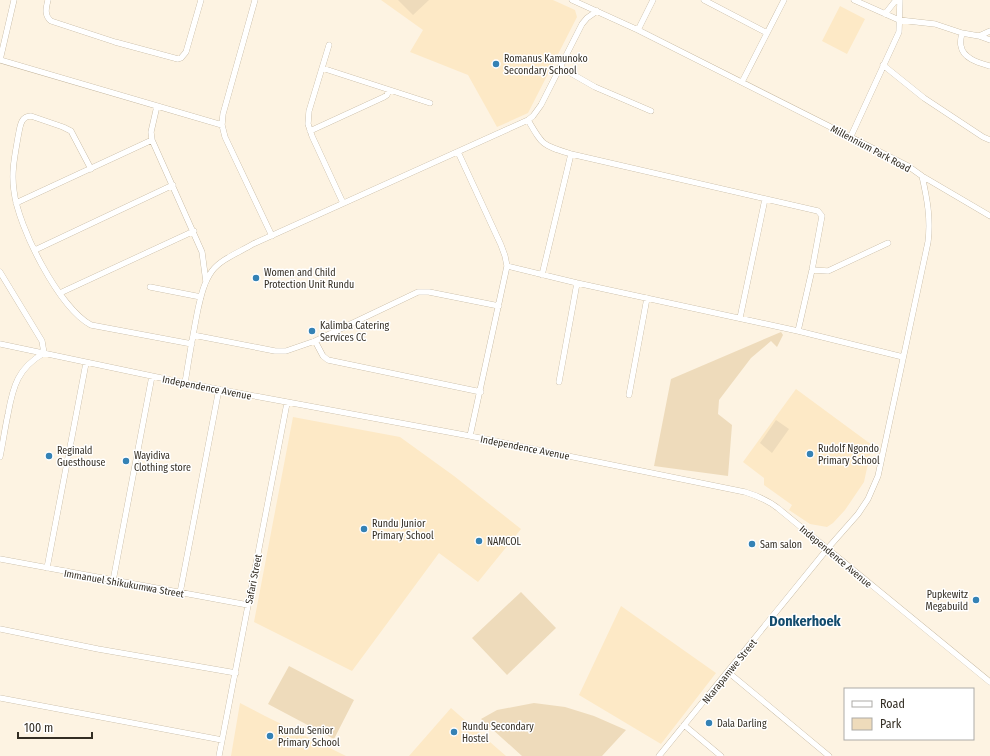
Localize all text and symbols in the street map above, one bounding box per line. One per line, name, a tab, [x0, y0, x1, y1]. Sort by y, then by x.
place label: Romanus Kamunoko Secondary School	[504, 53, 588, 77]
marker: Romanus Kamunoko Secondary School	[491, 59, 501, 69]
street label: Millennium Park Road	[828, 123, 913, 175]
place label: Women and Child Protection Unit Rundu	[264, 267, 354, 291]
marker: Women and Child Protection Unit Rundu	[251, 273, 261, 283]
place label: Kalimba Catering Services CC	[320, 320, 390, 344]
marker: Kalimba Catering Services CC	[307, 326, 317, 336]
street label: Independence Avenue	[161, 373, 253, 403]
street label: Independence Avenue	[479, 433, 571, 463]
place label: Rudolf Ngondo Primary School	[818, 443, 880, 467]
place label: Reginald Guesthouse	[57, 445, 105, 469]
marker: Rudolf Ngondo Primary School	[805, 449, 815, 459]
place label: Wayidiva Clothing store	[134, 450, 191, 474]
marker: Reginald Guesthouse	[44, 451, 54, 461]
marker: Wayidiva Clothing store	[121, 456, 131, 466]
place label: Rundu Junior Primary School	[372, 518, 434, 542]
street label: Independence Avenue	[797, 523, 874, 591]
marker: Rundu Junior Primary School	[359, 524, 369, 534]
marker: NAMCOL	[474, 536, 484, 546]
place label: NAMCOL	[487, 536, 522, 548]
marker: Sam salon	[747, 539, 757, 549]
place label: Sam salon	[760, 539, 802, 551]
street label: Safari Street	[243, 553, 265, 605]
street label: Immanuel Shikukumwa Street	[63, 568, 185, 601]
place label: Pupkewitz Megabuild	[926, 589, 968, 613]
marker: Pupkewitz Megabuild	[971, 595, 981, 605]
district label: Donkerhoek	[769, 613, 842, 630]
street label: Nkarapamwe Street	[700, 636, 760, 706]
legend	[844, 688, 974, 740]
text: Road	[880, 697, 905, 711]
scale bar	[18, 714, 92, 740]
text: Park	[880, 717, 902, 731]
marker: Dala Darling	[704, 718, 714, 728]
place label: Dala Darling	[717, 718, 767, 730]
text: 100 m	[24, 721, 53, 735]
place label: Rundu Secondary Hostel	[462, 721, 534, 745]
place label: Rundu Senior Primary School	[278, 725, 340, 749]
marker: Rundu Secondary Hostel	[449, 727, 459, 737]
marker: Rundu Senior Primary School	[265, 731, 275, 741]

